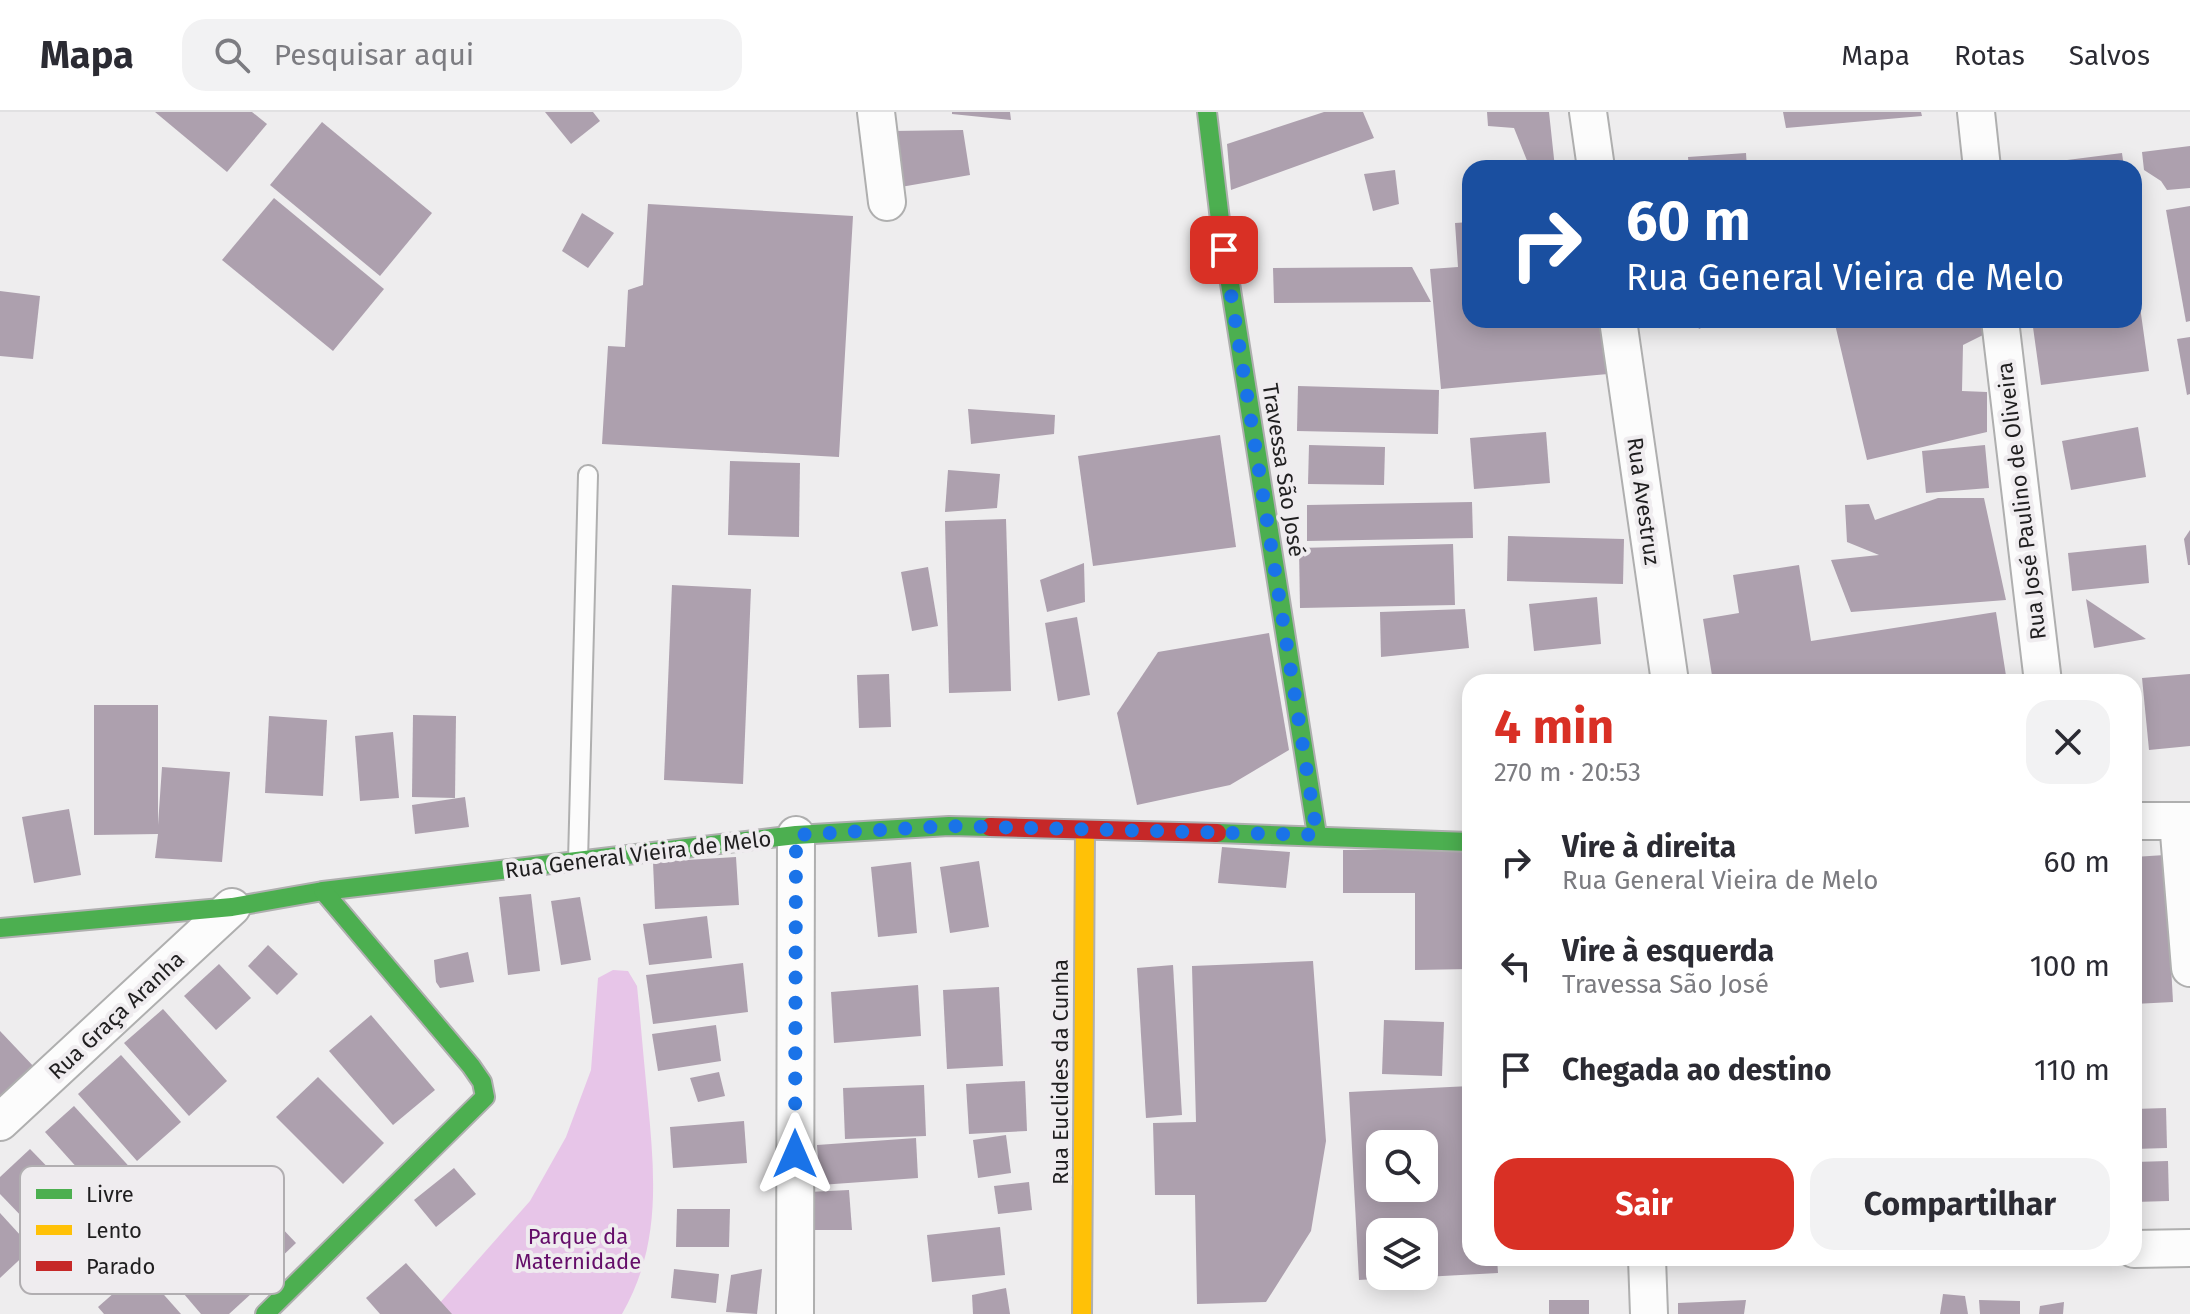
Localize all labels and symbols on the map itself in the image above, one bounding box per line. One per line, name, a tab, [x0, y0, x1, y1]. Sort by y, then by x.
pin	[1190, 216, 1258, 284]
street label: Rua José Paulino de Oliveira	[1991, 361, 2052, 641]
street label: Travessa São José	[1256, 381, 1311, 559]
street label: Rua Avestruz	[1621, 436, 1666, 567]
street label: Rua General Vieira de Melo	[503, 825, 773, 884]
street label: Rua Graça Aranha	[43, 946, 190, 1085]
street label: Rua Euclides da Cunha	[1047, 959, 1074, 1185]
position arrow	[753, 1112, 837, 1196]
legend	[20, 1166, 284, 1294]
text: Livre	[86, 1181, 134, 1208]
text: Lento	[86, 1217, 142, 1244]
park label: Parque da Maternidade	[515, 1223, 641, 1275]
text: Parado	[86, 1253, 155, 1280]

